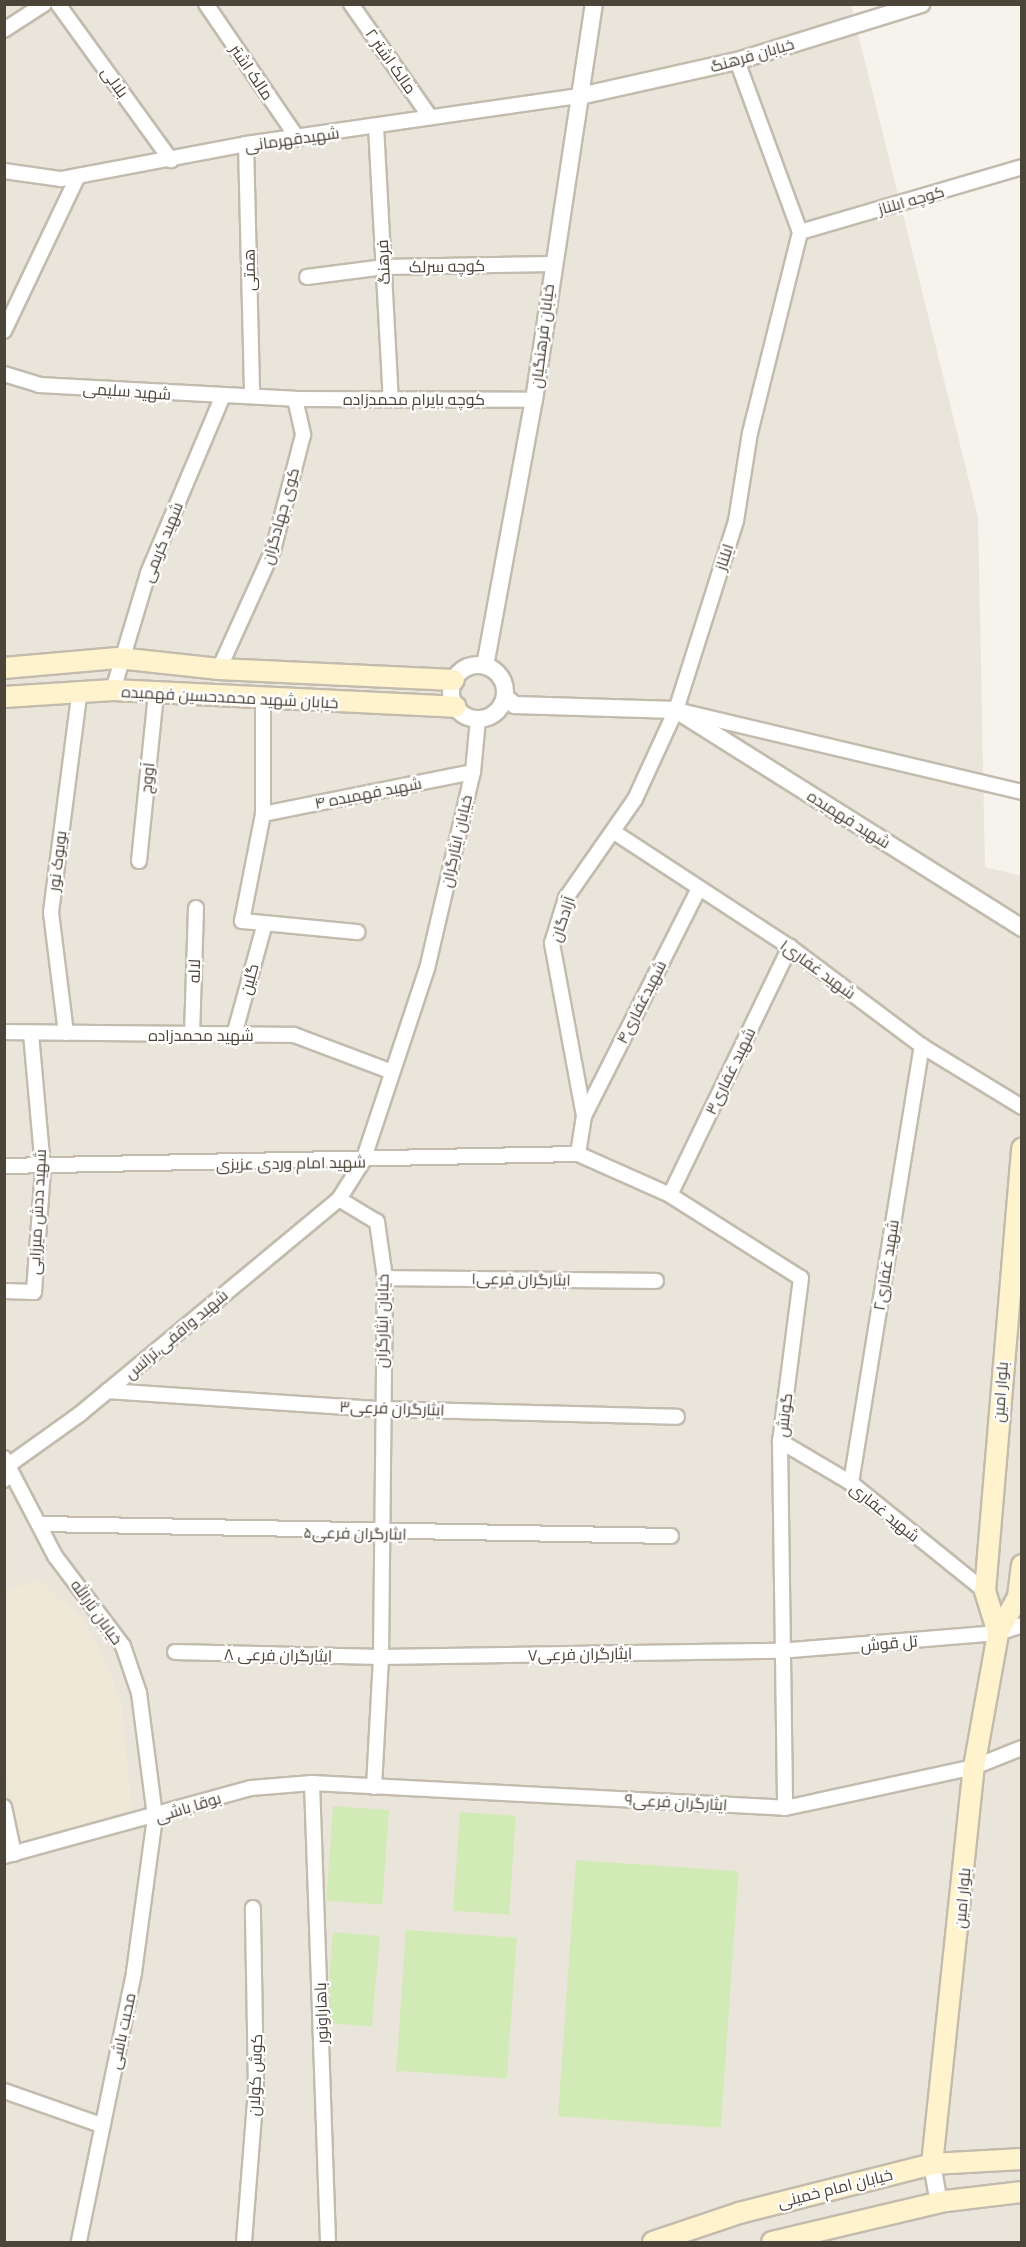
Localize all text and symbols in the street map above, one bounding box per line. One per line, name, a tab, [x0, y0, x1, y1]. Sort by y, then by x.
street label: مالک اشتر ۲	[362, 25, 420, 97]
street label: خیابان فرهنگ	[708, 34, 796, 76]
street label: مالک اشتر	[226, 40, 278, 104]
street label: بلالی	[97, 63, 133, 101]
street label: شهیدقهرمانی	[243, 123, 341, 155]
street label: کوچه ایلناز	[876, 181, 946, 219]
street label: فرهنگ	[372, 239, 394, 285]
street label: همتی	[239, 249, 259, 291]
street label: کوچه سرلک	[409, 256, 485, 276]
street label: خیابان فرهنگیان	[526, 283, 558, 389]
street label: شهید سلیمی	[82, 378, 172, 404]
street label: کوچه بایرام محمدزاده	[343, 389, 485, 409]
street label: کوی جهادگران	[257, 465, 303, 567]
street label: شهید کریمی	[137, 499, 187, 585]
street label: ایلناز	[711, 541, 737, 573]
street label: خیابان شهید محمدحسین فهمیده	[121, 682, 339, 712]
street label: آووج	[136, 762, 158, 794]
street label: شهید فهمیده ۴	[313, 773, 423, 813]
street label: شهید فهمیده	[804, 786, 894, 852]
street label: خیابان ایثارگران	[436, 793, 476, 889]
street label: بویوک نور	[44, 830, 70, 892]
street label: آزادگان	[545, 894, 579, 944]
street label: شهید غفاری۱	[777, 935, 859, 1003]
street label: شهیدغفاری۴	[612, 957, 670, 1047]
street label: لاله	[184, 959, 204, 983]
street label: گلین	[236, 961, 262, 997]
street label: شهید غفاری۳	[701, 1024, 759, 1118]
street label: شهید محمدزاده	[148, 1025, 254, 1045]
street label: شهید ددش میرزایی	[24, 1149, 50, 1275]
street label: شهید امام وردی عزیزی	[216, 1152, 366, 1174]
street label: شهید غفاری۲	[869, 1218, 903, 1312]
street label: ایثارگران فرعی۱	[471, 1269, 571, 1289]
street label: خیابان ایثارگران	[372, 1274, 392, 1368]
street label: شهید واقفی،ترانس	[120, 1285, 232, 1383]
street label: بلوار امین	[988, 1361, 1012, 1423]
street label: گونش	[772, 1392, 796, 1438]
street label: ایثارگران فرعی۳	[339, 1397, 445, 1419]
street label: شهید غفاری	[846, 1478, 924, 1546]
street label: ایثارگران فرعی۵	[303, 1523, 407, 1543]
street label: خیابان ثارالله	[67, 1576, 127, 1648]
street label: تل قوش	[860, 1631, 918, 1655]
street label: ایثارگران فرعی۷	[528, 1643, 632, 1665]
street label: ایثارگران فرعی ۸	[224, 1644, 332, 1666]
street label: بوقا باشی	[153, 1788, 223, 1826]
street label: ایثارگران فرعی۹	[624, 1790, 728, 1814]
street label: بلوار امین	[950, 1867, 974, 1929]
street label: باهاراونور	[310, 1982, 332, 2044]
street label: محبت باشی	[105, 1991, 139, 2071]
street label: کوش کولان	[244, 2033, 266, 2117]
street label: خیابان امام خمینی	[776, 2164, 894, 2212]

